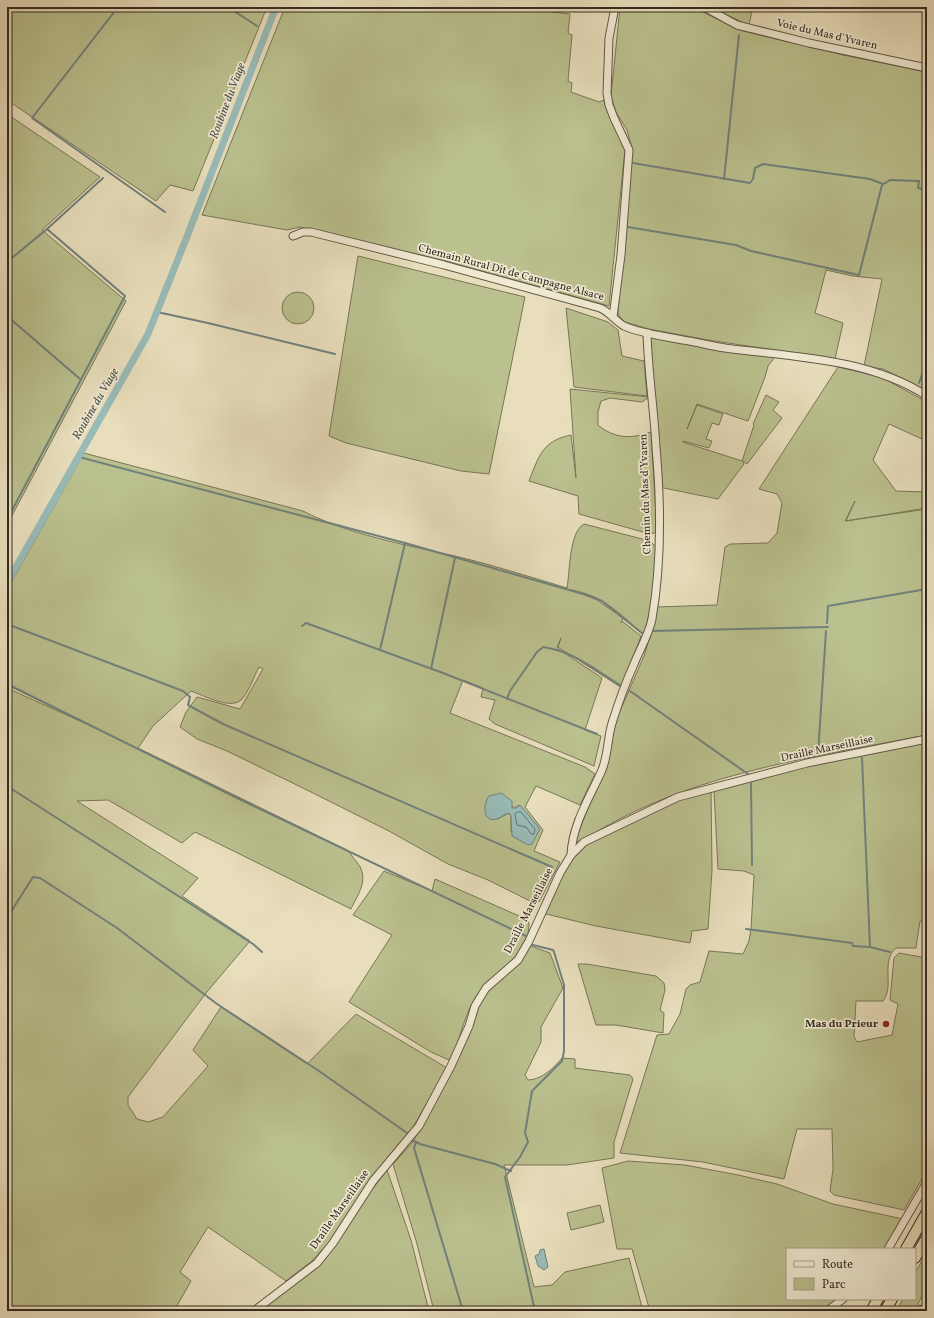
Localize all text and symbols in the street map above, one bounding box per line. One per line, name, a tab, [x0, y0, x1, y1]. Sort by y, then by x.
street label: Voie du Mas d'Yvaren	[775, 16, 879, 54]
water label: Roubine du Viage	[206, 60, 250, 141]
street label: Chemain Rural Dit de Campagne Alsace	[416, 241, 606, 305]
water label: Roubine du Viage	[69, 365, 123, 443]
street label: Chemin du Mas d'Yvaren	[636, 433, 656, 555]
street label: Draille Marseillaise	[779, 732, 875, 766]
street label: Draille Marseillaise	[501, 866, 557, 956]
place label: Mas du Prieur	[805, 1017, 879, 1032]
marker: Mas du Prieur	[881, 1019, 891, 1029]
street label: Draille Marseillaise	[307, 1167, 373, 1253]
legend	[786, 1248, 916, 1300]
text: Route	[822, 1257, 853, 1273]
text: Parc	[822, 1277, 845, 1293]

